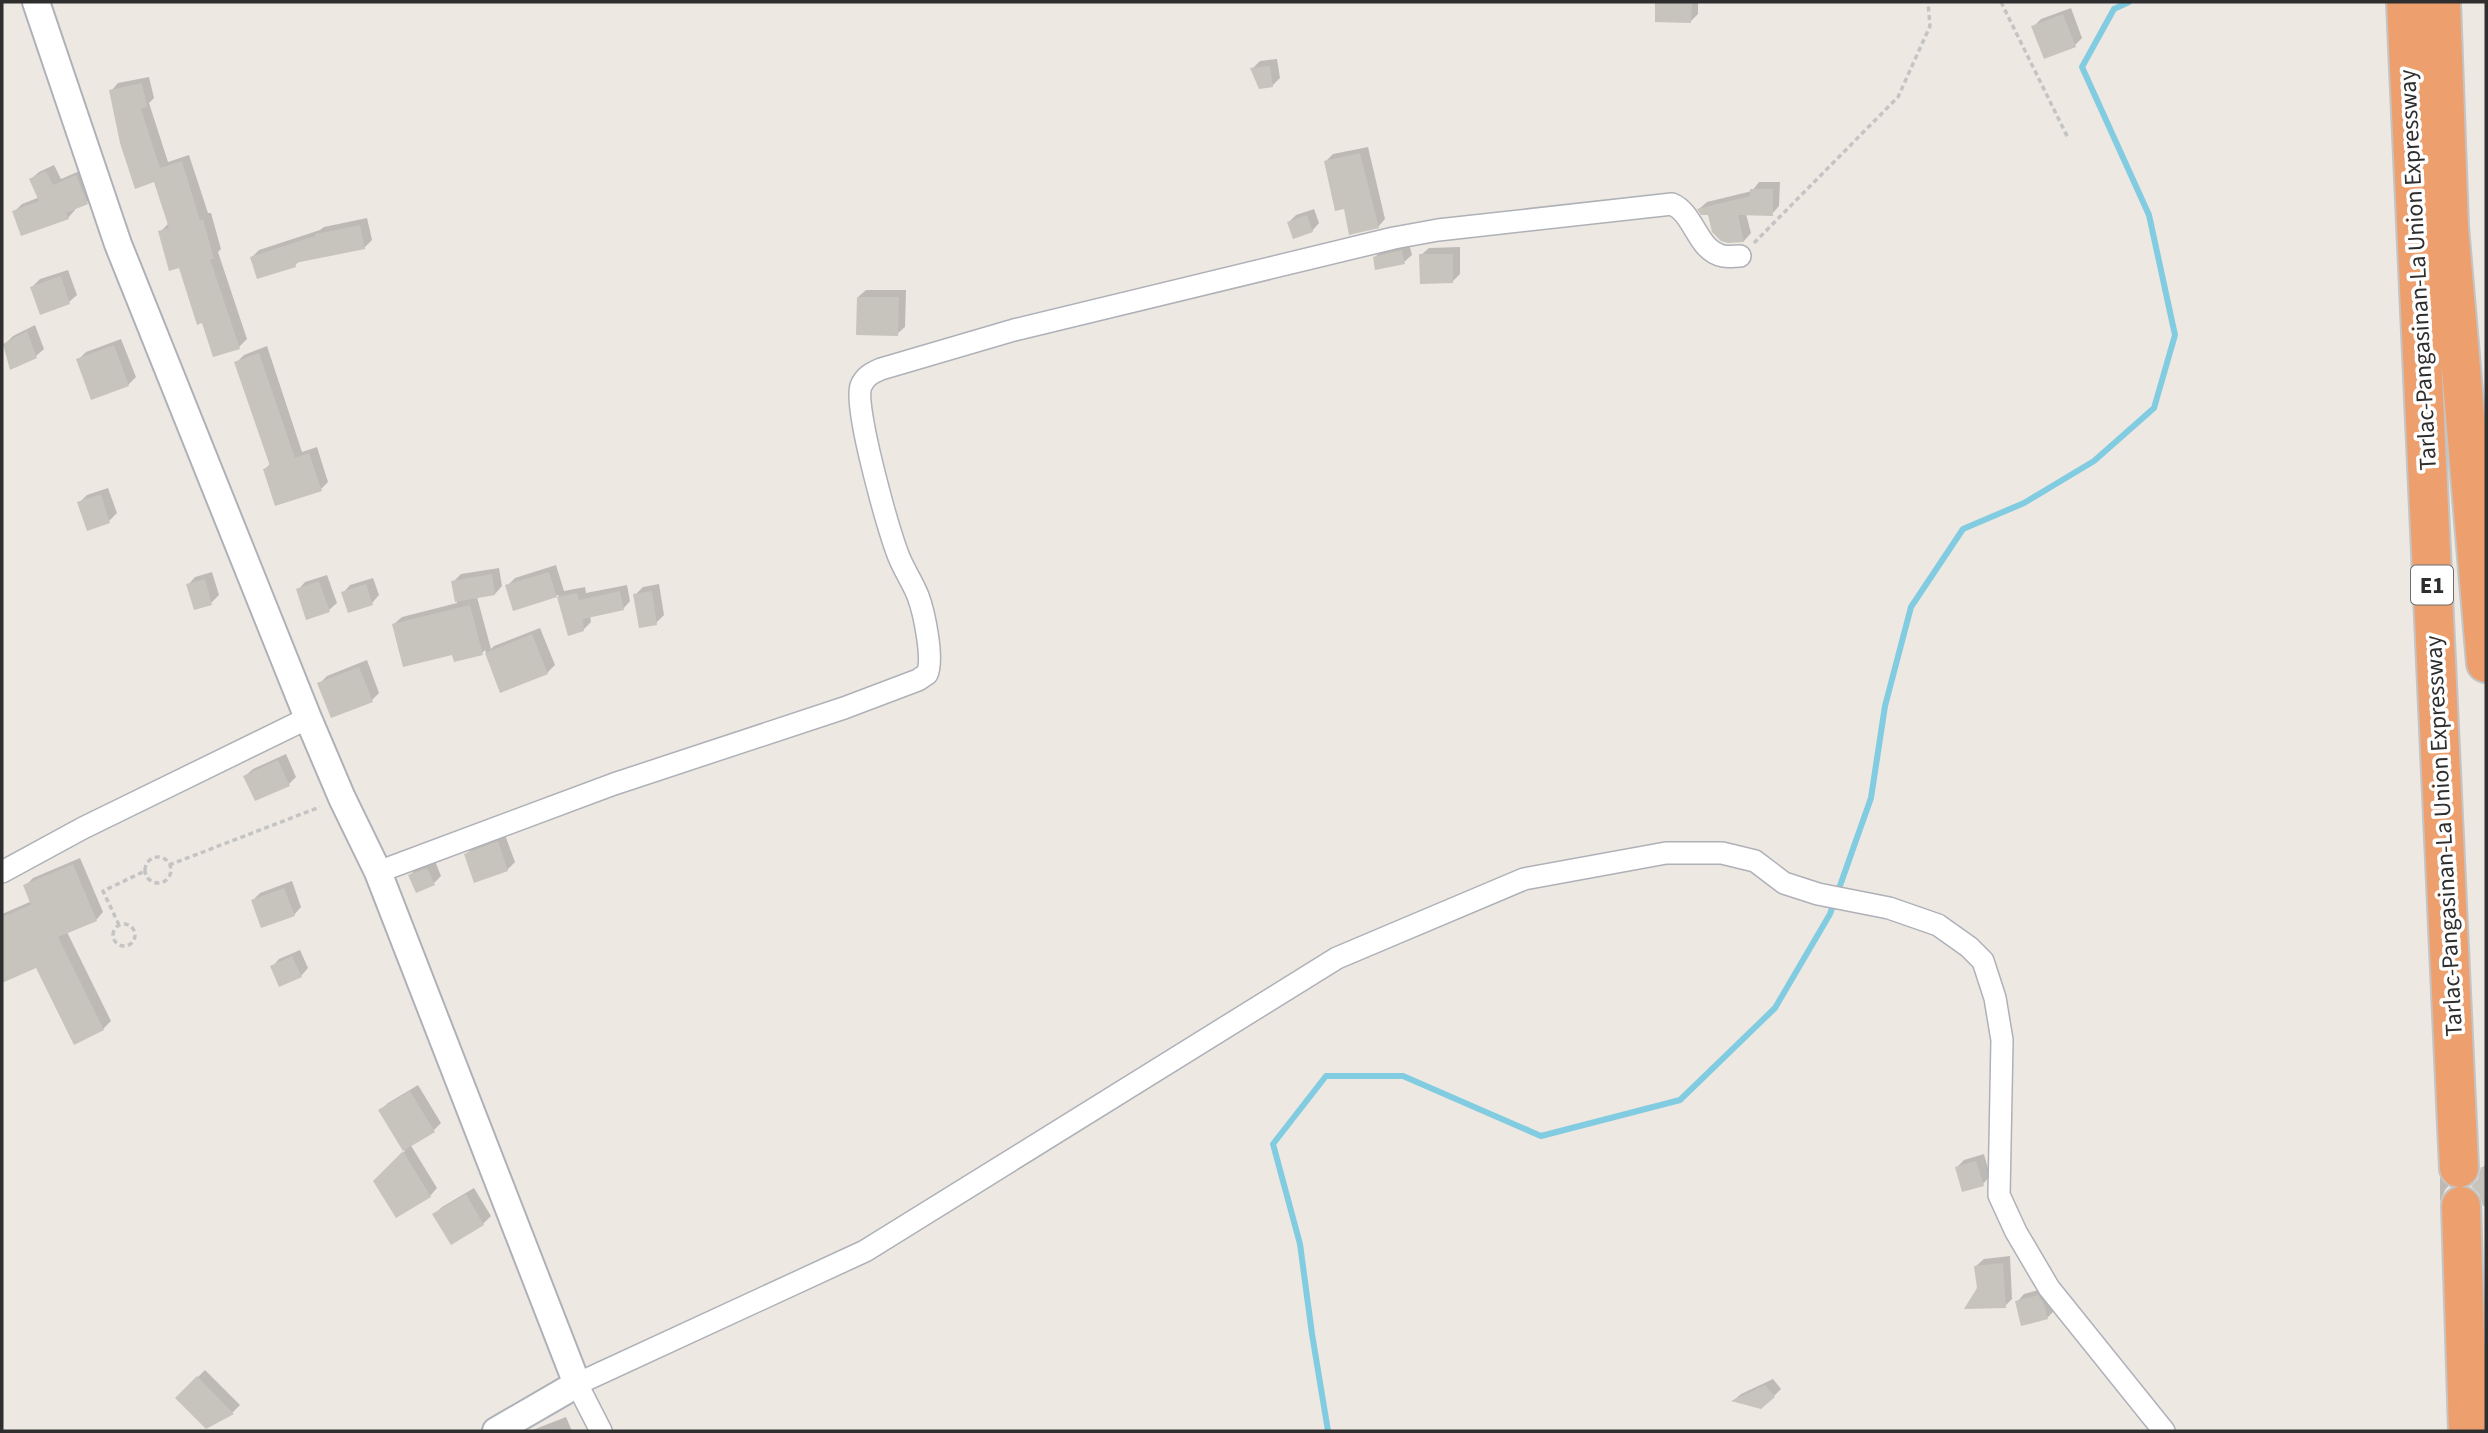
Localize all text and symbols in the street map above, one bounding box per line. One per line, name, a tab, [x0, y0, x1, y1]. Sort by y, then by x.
street label: Tarlac-Pangasinan-La Union Expressway	[2390, 69, 2446, 471]
road number: E1	[2411, 566, 2453, 604]
street label: Tarlac-Pangasinan-La Union Expressway	[2416, 635, 2472, 1037]

